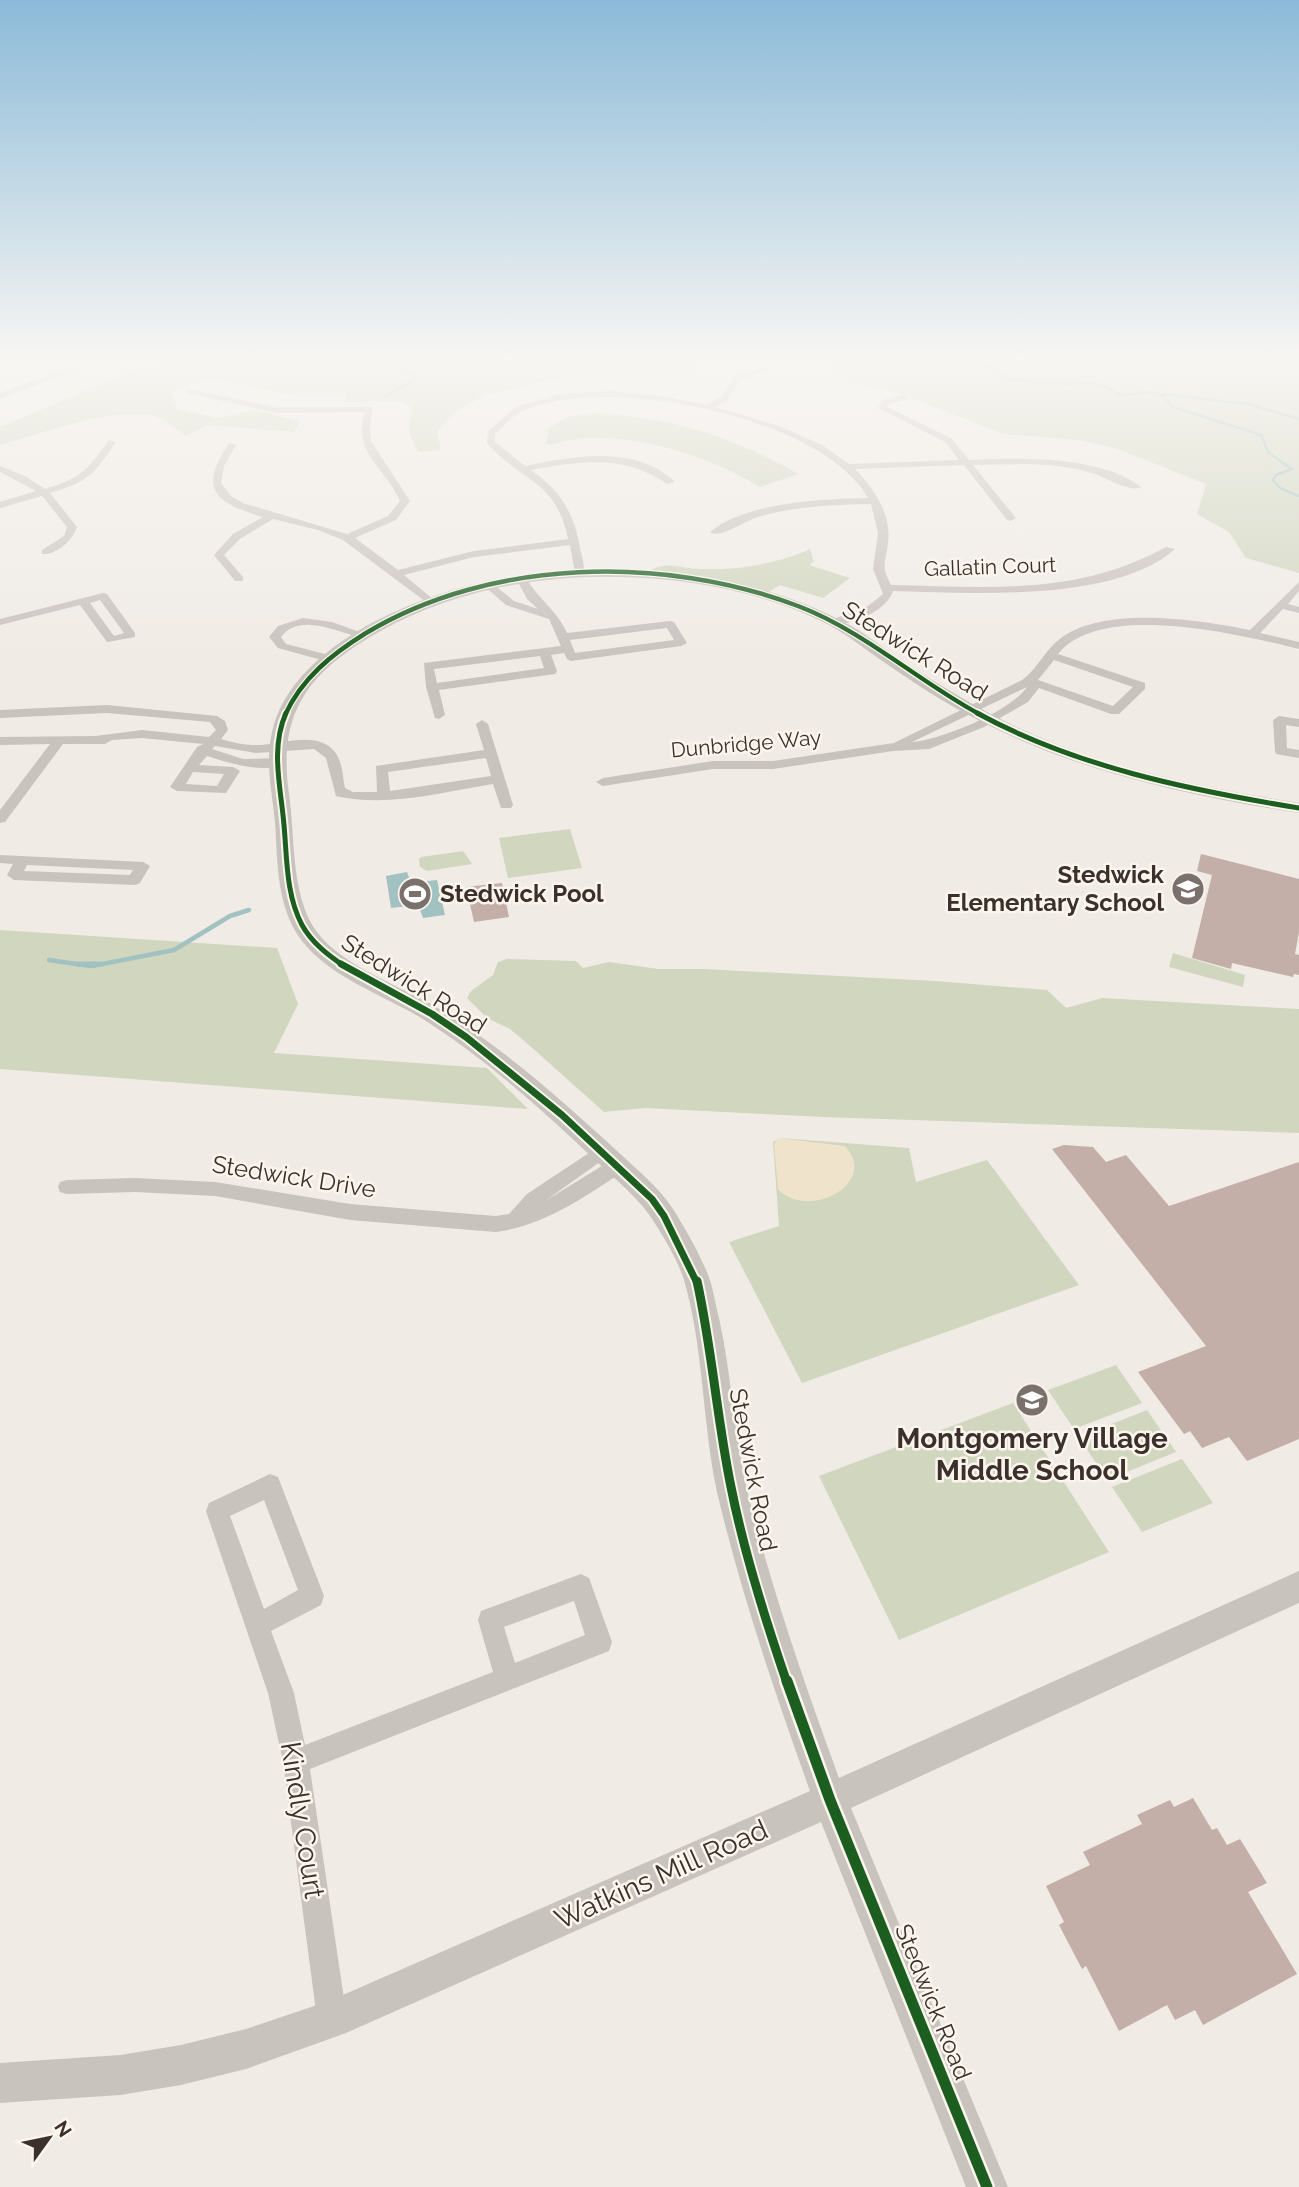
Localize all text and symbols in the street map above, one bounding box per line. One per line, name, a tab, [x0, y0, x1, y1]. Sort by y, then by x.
street label: Gallatin Court	[923, 552, 1057, 581]
street label: Stedwick Road	[837, 594, 993, 707]
street label: Dunbridge Way	[670, 724, 822, 763]
place label: Stedwick Elementary School	[946, 860, 1165, 917]
school or university icon: Stedwick Elementary School	[1169, 870, 1207, 908]
sports icon: Stedwick Pool	[396, 875, 434, 913]
place label: Stedwick Pool	[440, 879, 604, 908]
street label: Stedwick Road	[336, 927, 492, 1040]
street label: Stedwick Drive	[210, 1149, 378, 1204]
school or university icon: Montgomery Village Middle School	[1013, 1381, 1051, 1419]
street label: Stedwick Road	[723, 1386, 784, 1554]
place label: Montgomery Village Middle School	[896, 1422, 1168, 1487]
street label: Kindly Court	[274, 1739, 331, 1901]
street label: Watkins Mill Road	[550, 1813, 773, 1936]
street label: Stedwick Road	[889, 1920, 978, 2084]
north arrow	[14, 2103, 84, 2173]
text: N	[50, 2117, 76, 2141]

